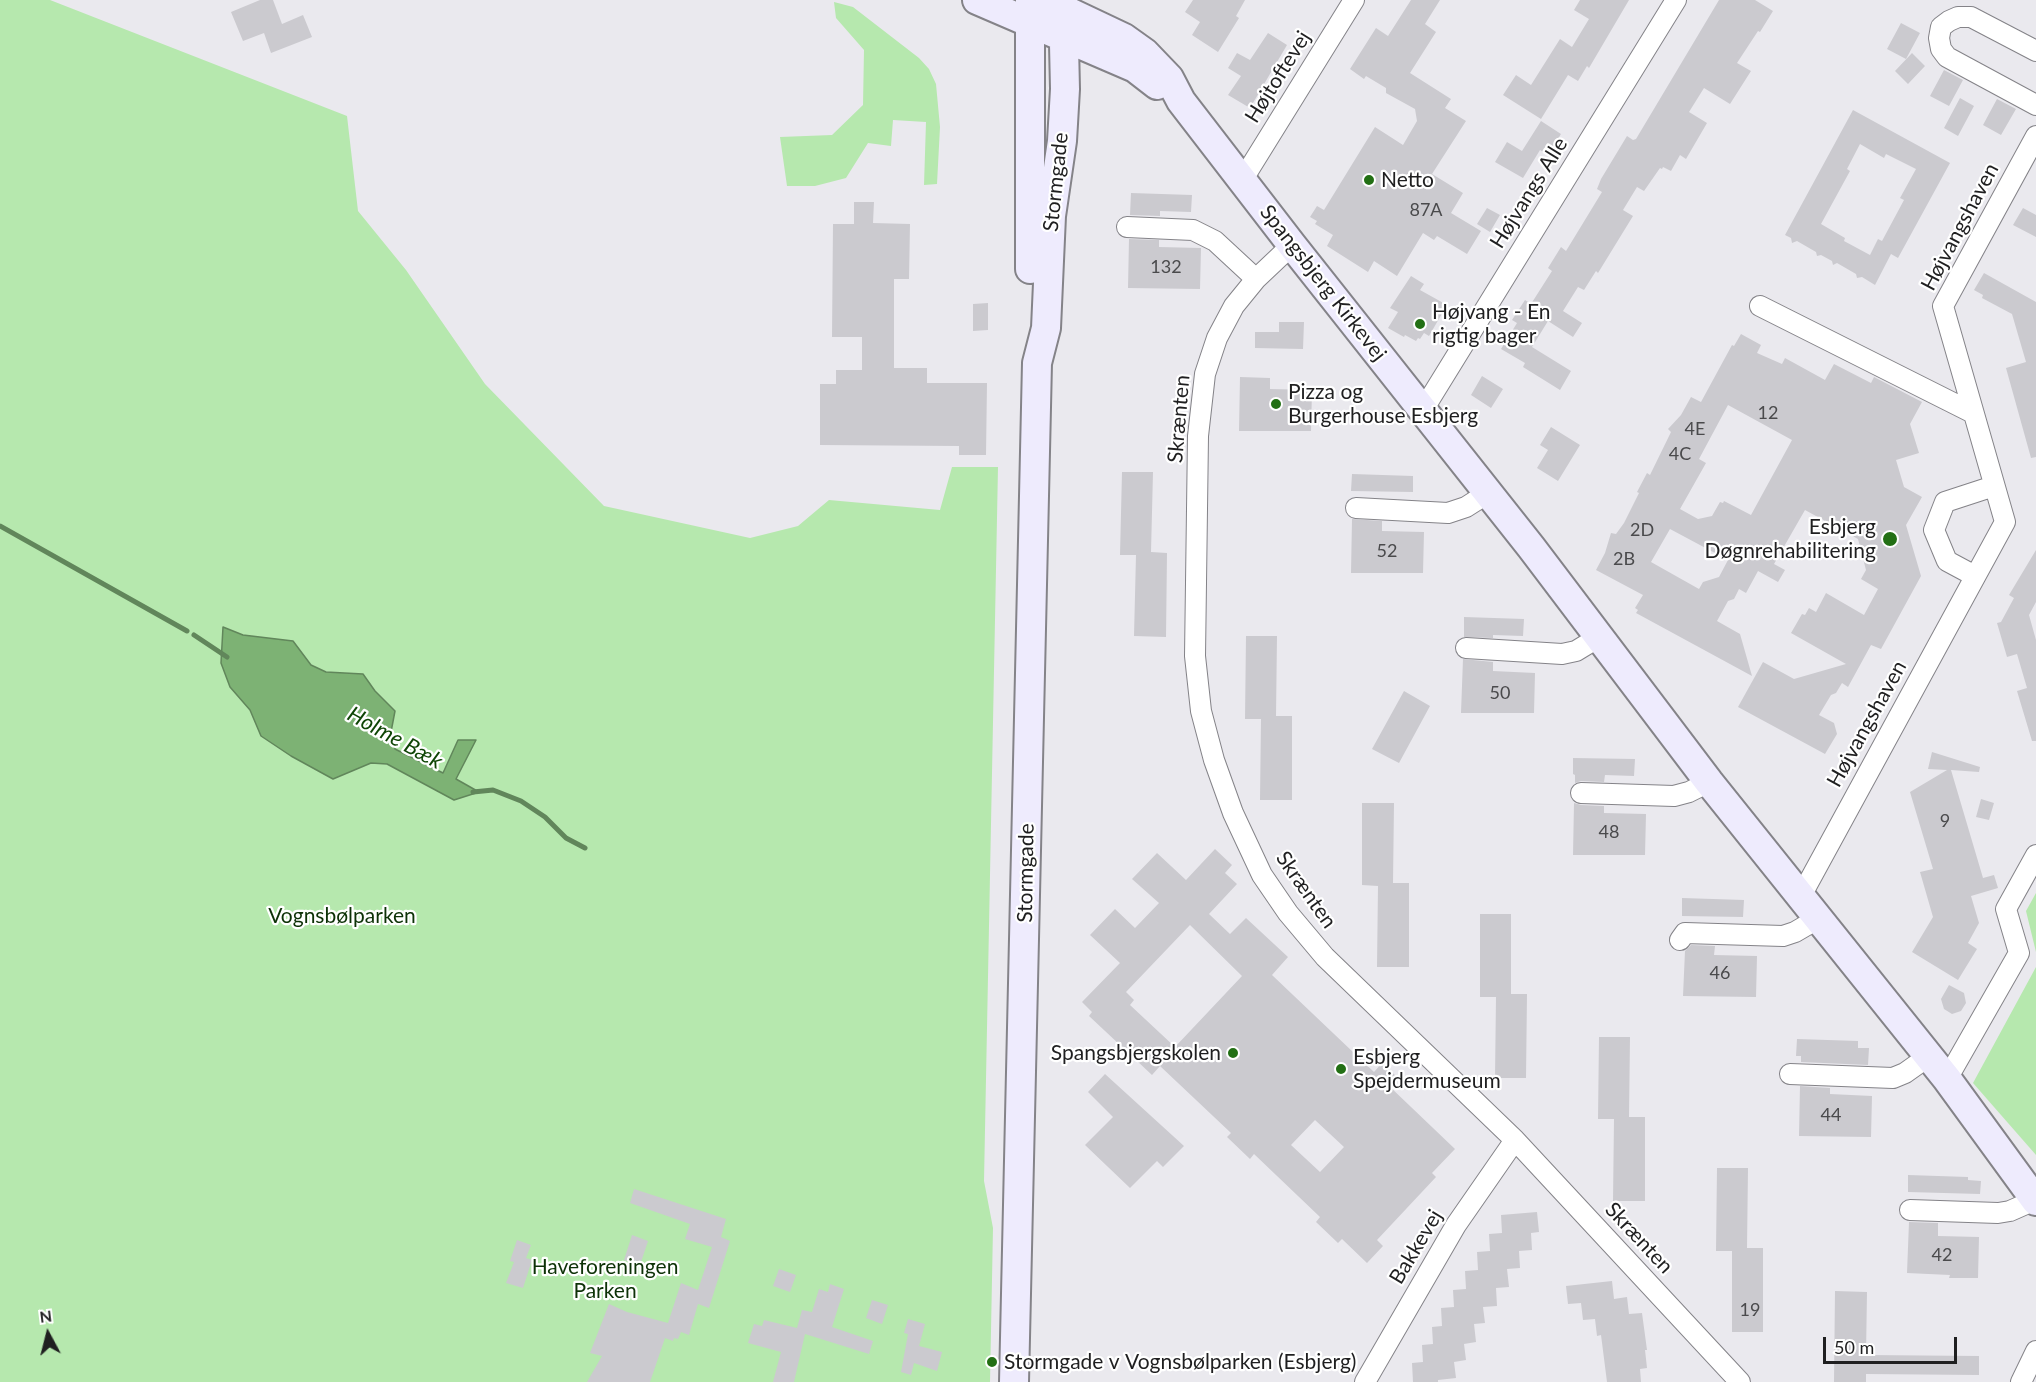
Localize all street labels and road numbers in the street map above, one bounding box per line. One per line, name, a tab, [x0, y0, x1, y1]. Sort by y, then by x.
street label: Højtoftevej	[1240, 26, 1316, 128]
street label: Stormgade	[1038, 131, 1074, 233]
street label: Højvangs Alle	[1485, 133, 1573, 253]
street label: Højvangshaven	[1916, 159, 2004, 295]
street label: Spangsbjerg Kirkevej	[1254, 200, 1392, 366]
street label: Skrænten	[1163, 374, 1195, 464]
street label: Højvangshaven	[1822, 656, 1912, 792]
street label: Stormgade	[1013, 823, 1039, 923]
street label: Skrænten	[1270, 847, 1342, 933]
street label: Skrænten	[1600, 1197, 1678, 1279]
street label: Bakkevej	[1384, 1205, 1448, 1289]

